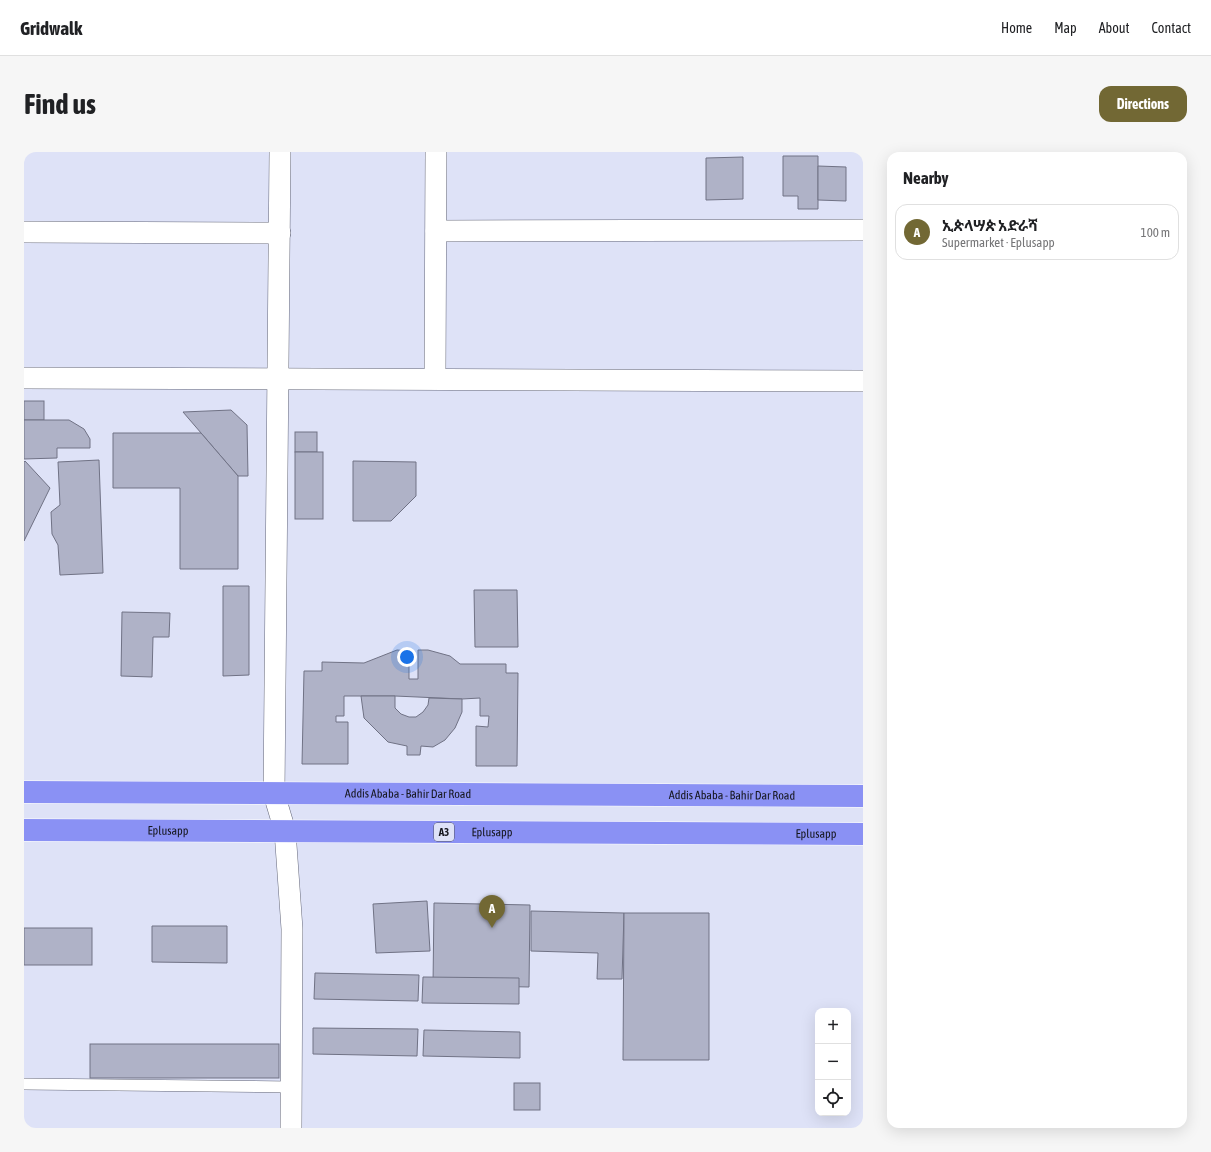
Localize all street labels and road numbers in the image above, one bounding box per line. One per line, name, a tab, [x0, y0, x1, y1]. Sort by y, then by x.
street label: Addis Ababa - Bahir Dar Road	[345, 787, 471, 801]
street label: Addis Ababa - Bahir Dar Road	[669, 788, 795, 803]
road number: A3	[434, 823, 454, 841]
street label: Eplusapp	[147, 824, 189, 838]
street label: Eplusapp	[471, 825, 513, 839]
street label: Eplusapp	[795, 827, 837, 841]

